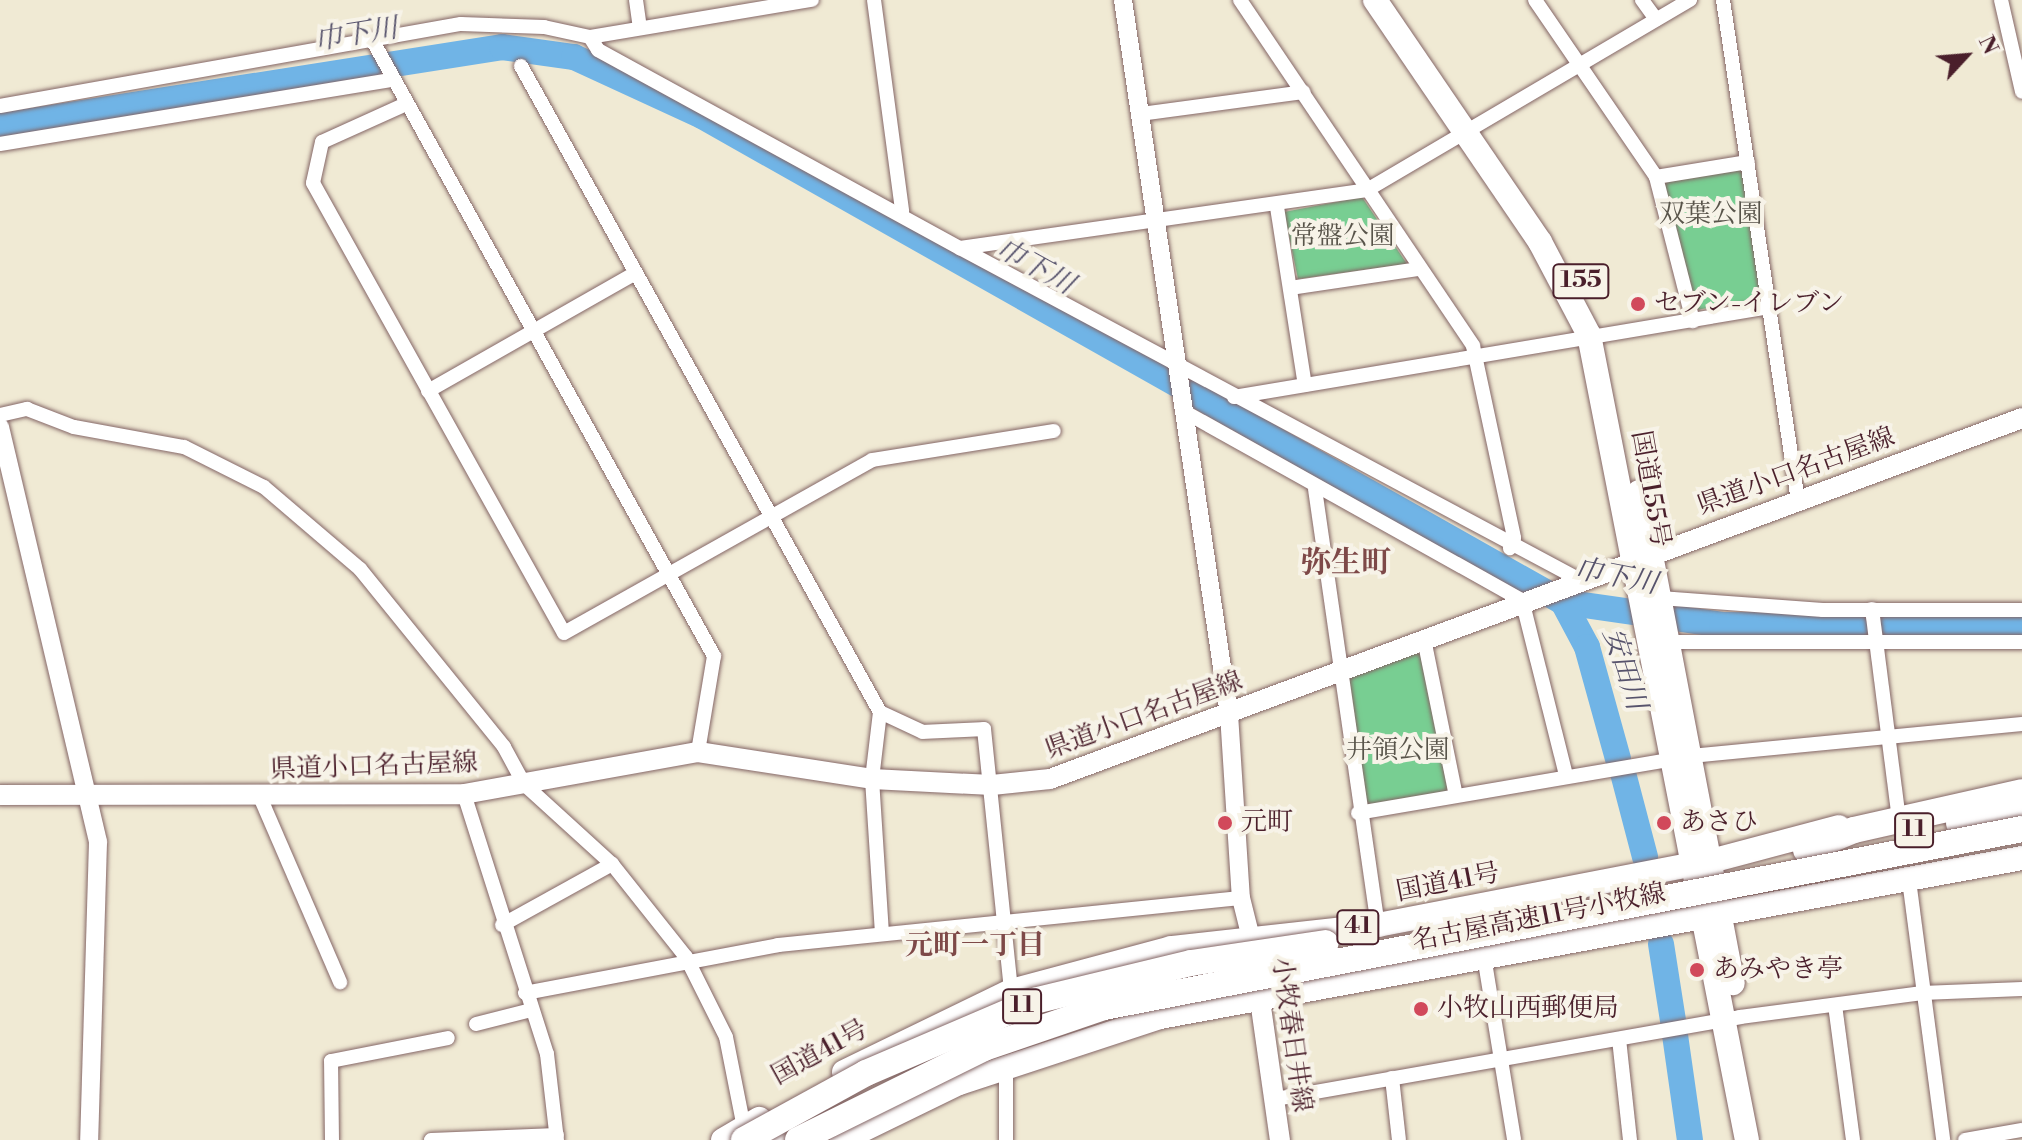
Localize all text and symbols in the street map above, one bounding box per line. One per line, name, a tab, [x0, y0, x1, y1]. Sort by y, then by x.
water label: 巾下川	[312, 12, 400, 58]
north arrow	[1926, 16, 2006, 96]
text: N	[1972, 32, 2004, 59]
park label: 双葉公園	[1659, 199, 1763, 231]
park label: 常盤公園	[1291, 221, 1395, 253]
water label: 巾下川	[990, 232, 1080, 302]
road number: 155	[1551, 261, 1611, 301]
place label: セブン-イレブン	[1654, 288, 1846, 320]
marker: セブン-イレブン	[1629, 295, 1647, 313]
street label: 県道小口名古屋線	[1693, 422, 1899, 522]
street label: 国道155号	[1624, 428, 1676, 550]
district label: 弥生町	[1301, 545, 1391, 581]
water label: 巾下川	[1572, 552, 1660, 602]
water label: 安田川	[1595, 624, 1653, 714]
street label: 県道小口名古屋線	[1041, 666, 1247, 766]
park label: 井領公園	[1346, 735, 1450, 767]
street label: 県道小口名古屋線	[270, 748, 478, 786]
place label: 元町	[1241, 807, 1293, 839]
place label: あさひ	[1680, 807, 1758, 839]
road number: 11	[1894, 810, 1934, 850]
marker: 元町	[1216, 814, 1234, 832]
marker: あさひ	[1655, 814, 1673, 832]
street label: 国道41号	[1394, 858, 1502, 908]
street label: 名古屋高速11号小牧線	[1410, 878, 1668, 958]
road number: 41	[1336, 907, 1380, 947]
district label: 元町一丁目	[905, 929, 1045, 963]
place label: あみやき亭	[1713, 954, 1843, 986]
street label: 小牧春日井線	[1265, 956, 1317, 1114]
marker: あみやき亭	[1688, 961, 1706, 979]
road number: 11	[1002, 986, 1042, 1026]
place label: 小牧山西郵便局	[1437, 993, 1619, 1025]
marker: 小牧山西郵便局	[1412, 1000, 1430, 1018]
street label: 国道41号	[767, 1014, 873, 1092]

